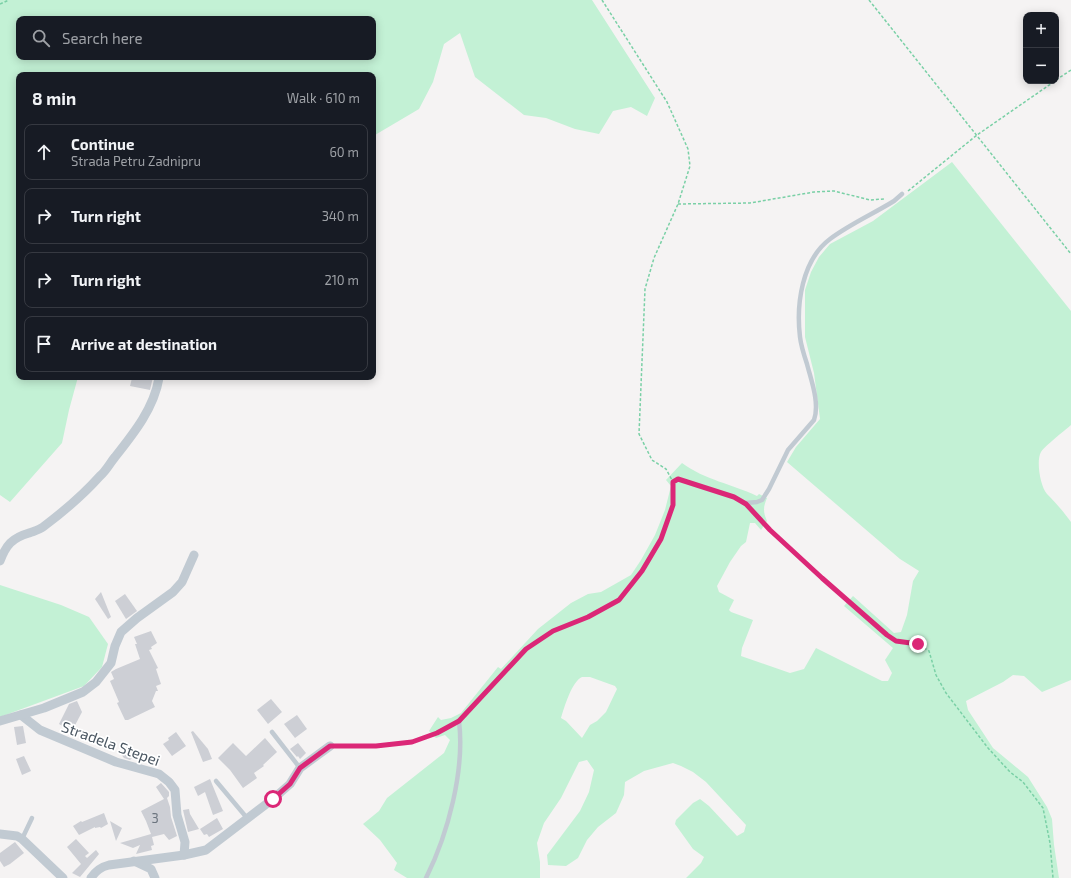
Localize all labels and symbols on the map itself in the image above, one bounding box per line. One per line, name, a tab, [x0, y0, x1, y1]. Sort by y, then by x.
route end	[909, 635, 927, 653]
street label: Stradela Stepei	[59, 717, 163, 769]
route start	[264, 790, 282, 808]
house number: 3	[151, 810, 159, 826]

